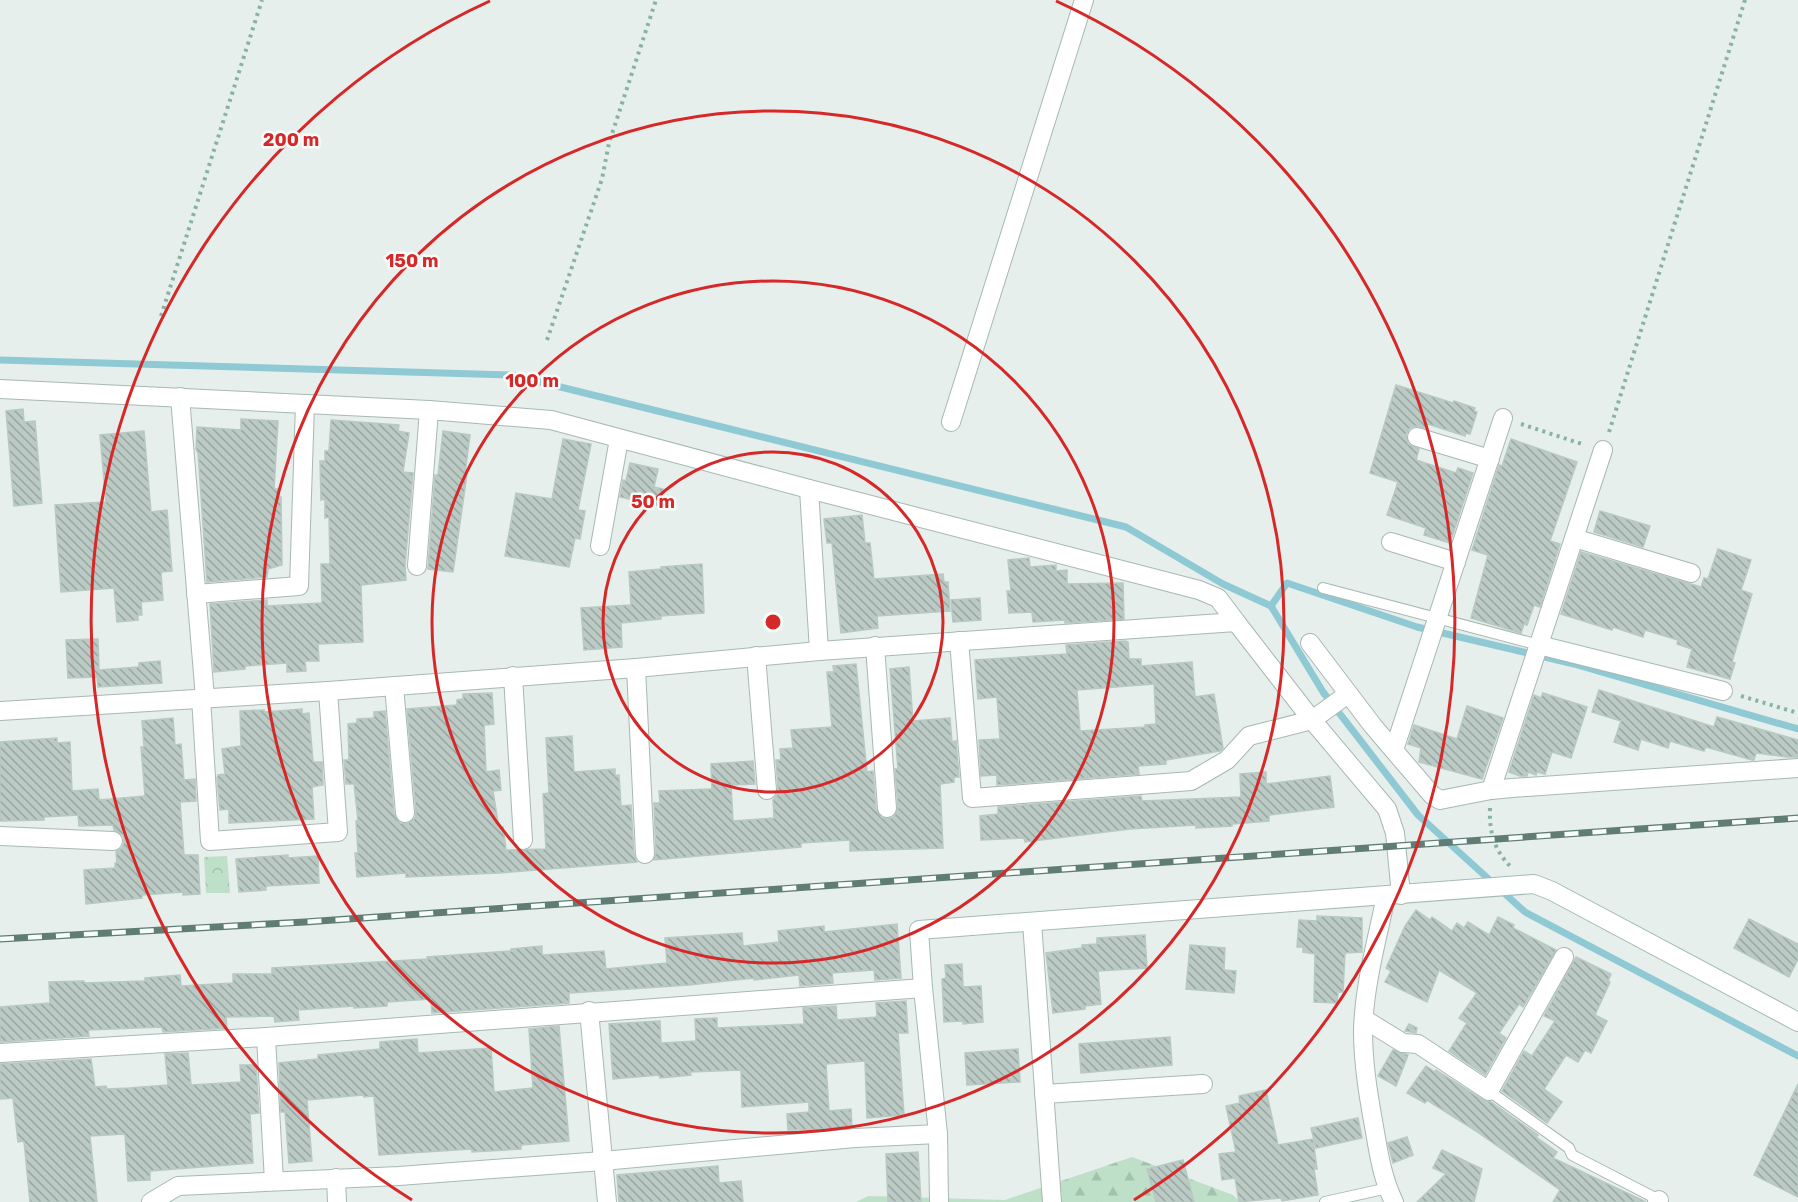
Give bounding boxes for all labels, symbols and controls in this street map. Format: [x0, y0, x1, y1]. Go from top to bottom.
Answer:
text: 200 m [263, 129, 319, 151]
text: 150 m [385, 250, 439, 272]
text: 100 m [505, 370, 559, 392]
text: 50 m [631, 491, 675, 513]
centre of rings [763, 612, 783, 632]

